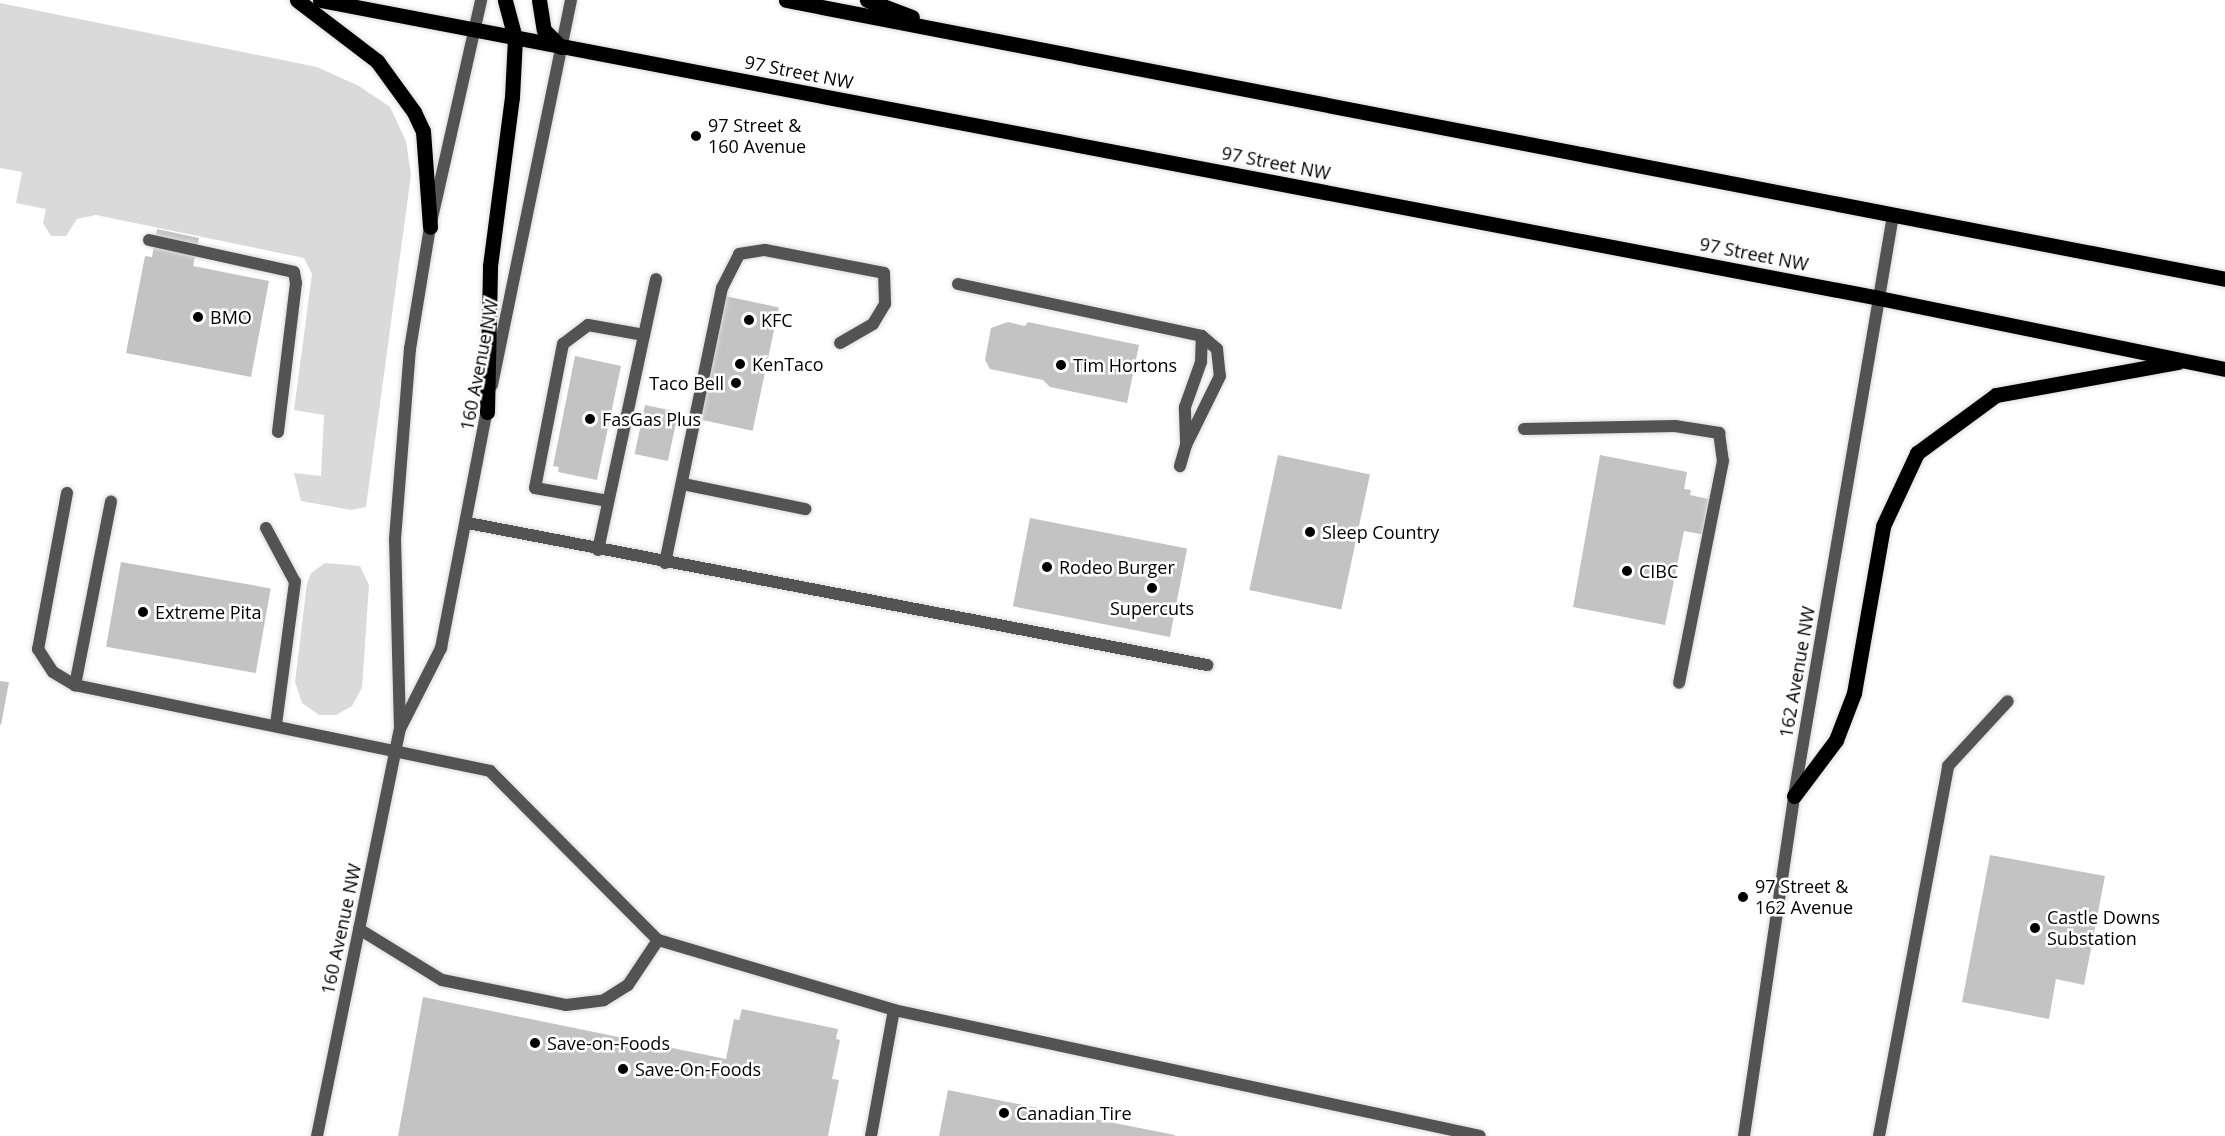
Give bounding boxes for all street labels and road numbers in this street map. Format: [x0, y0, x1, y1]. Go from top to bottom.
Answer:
street label: 97 Street NW [743, 51, 855, 93]
street label: 97 Street NW [1220, 142, 1332, 184]
street label: 97 Street NW [1698, 233, 1810, 275]
street label: 160 Avenue NW [456, 298, 502, 432]
street label: 162 Avenue NW [1775, 605, 1819, 739]
street label: 160 Avenue NW [317, 862, 365, 996]

